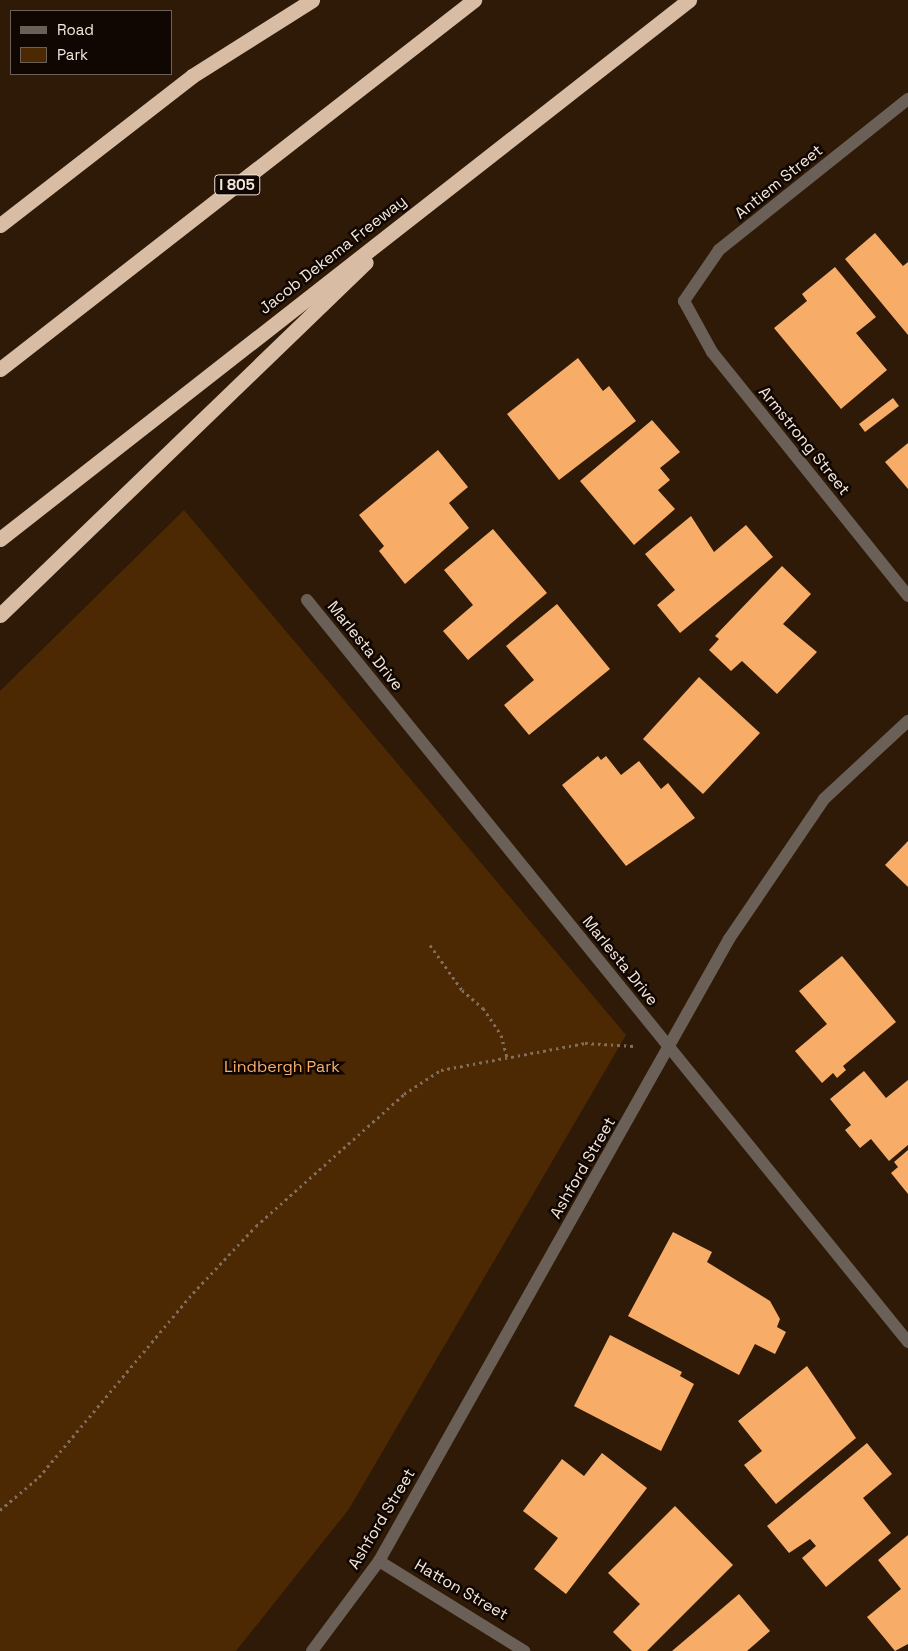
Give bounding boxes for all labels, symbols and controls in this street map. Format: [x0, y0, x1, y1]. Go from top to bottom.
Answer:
legend [10, 10, 172, 75]
text: Road [57, 20, 94, 39]
text: Park [57, 45, 88, 64]
street label: Antiem Street [731, 141, 827, 223]
road number: I 805 [213, 172, 261, 198]
street label: Jacob Dekema Freeway [256, 192, 410, 318]
street label: Armstrong Street [754, 383, 854, 499]
street label: Marlesta Drive [323, 597, 407, 695]
street label: Marlesta Drive [578, 912, 662, 1010]
park label: Lindbergh Park [224, 1057, 340, 1077]
street label: Ashford Street [546, 1114, 620, 1222]
street label: Ashford Street [344, 1465, 420, 1573]
street label: Hatton Street [411, 1555, 511, 1625]

